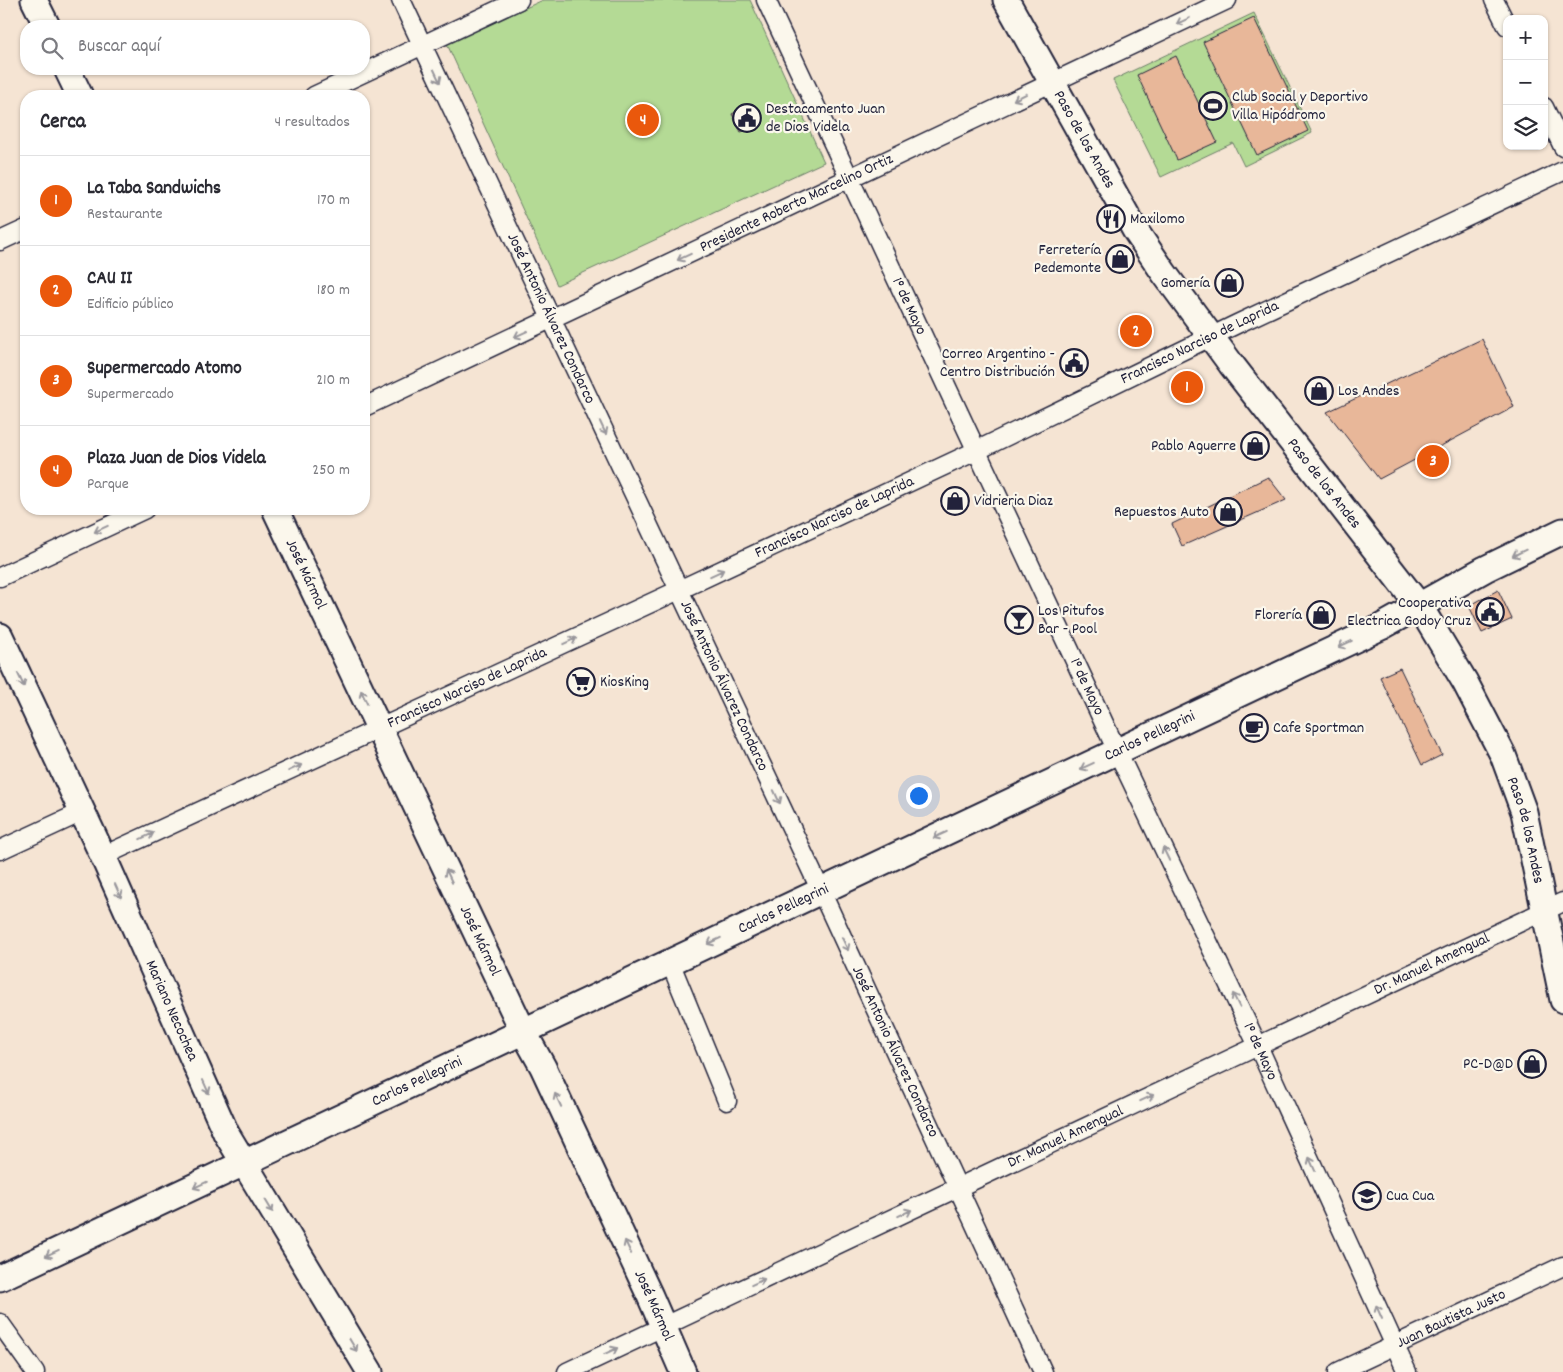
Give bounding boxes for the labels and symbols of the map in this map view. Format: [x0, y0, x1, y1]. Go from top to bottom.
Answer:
one-way arrow [1176, 16, 1191, 26]
one-way arrow [432, 68, 442, 83]
street label: Paso de los Andes [1047, 86, 1121, 193]
place label: Club Social y Deportivo Villa Hipódromo [1232, 86, 1368, 127]
sports icon: Club Social y Deportivo Villa Hipódromo [1198, 91, 1228, 121]
one-way arrow [1013, 93, 1028, 102]
place label: Destacamento Juan de Dios Videla [766, 98, 885, 139]
pin: 4 [627, 101, 659, 139]
public building icon: Destacamento Juan de Dios Videla [732, 103, 762, 133]
street label: Presidente Roberto Marcelino Ortiz [696, 148, 897, 259]
restaurant icon: Maxilomo [1096, 204, 1126, 234]
place label: Maxilomo [1130, 208, 1185, 231]
street label: José Antonio Álvarez Condarco [501, 229, 601, 408]
place label: Ferretería Pedemonte [1034, 239, 1101, 280]
shop icon: Ferretería Pedemonte [1105, 244, 1135, 274]
one-way arrow [677, 253, 692, 262]
shop icon: Gomería [1214, 268, 1244, 298]
place label: Gomería [1160, 272, 1210, 295]
street label: 1° de Mayo [886, 274, 932, 339]
street label: Francisco Narciso de Laprida [1117, 294, 1283, 390]
pin: 2 [1120, 312, 1152, 350]
one-way arrow [514, 329, 529, 339]
place label: Correo Argentino - Centro Distribución [940, 343, 1055, 384]
public building icon: Correo Argentino - Centro Distribución [1059, 348, 1089, 378]
pin: 1 [1171, 368, 1203, 406]
shop icon: Los Andes [1304, 376, 1334, 406]
place label: Los Andes [1338, 380, 1400, 403]
one-way arrow [599, 420, 609, 435]
shop icon: Pablo Aguerre [1240, 431, 1270, 461]
street label: Paso de los Andes [1281, 433, 1367, 534]
place label: Pablo Aguerre [1151, 435, 1236, 458]
pin: 3 [1417, 442, 1449, 480]
street label: Francisco Narciso de Laprida [751, 470, 918, 564]
shop icon: Vidrieria Diaz [940, 486, 970, 516]
place label: Vidrieria Diaz [974, 490, 1053, 513]
shop icon: Repuestos Auto [1213, 497, 1243, 527]
place label: Repuestos Auto [1114, 501, 1209, 524]
one-way arrow [94, 525, 109, 535]
street label: José Mármol [279, 535, 333, 613]
one-way arrow [1512, 548, 1527, 558]
one-way arrow [709, 567, 724, 577]
place label: Cooperativa Electrica Godoy Cruz [1347, 592, 1471, 633]
street label: José Antonio Álvarez Condarco [674, 596, 774, 775]
public building icon: Cooperativa Electrica Godoy Cruz [1475, 597, 1505, 627]
place label: Los Pitufos Bar - Pool [1038, 600, 1105, 641]
shop icon: Florería [1306, 600, 1336, 630]
place label: Florería [1255, 604, 1302, 627]
bar icon: Los Pitufos Bar - Pool [1004, 605, 1034, 635]
one-way arrow [562, 636, 577, 646]
one-way arrow [1338, 640, 1353, 650]
street label: Francisco Narciso de Laprida [384, 641, 551, 735]
street label: 1° de Mayo [1064, 654, 1110, 719]
supermarket icon: KiosKing [566, 667, 596, 697]
place label: KiosKing [600, 671, 649, 694]
one-way arrow [16, 672, 26, 687]
one-way arrow [359, 690, 369, 705]
street label: Carlos Pellegrini [1100, 705, 1199, 767]
cafe icon: Cafe Sportman [1239, 713, 1269, 743]
place label: Cafe Sportman [1273, 717, 1364, 740]
one-way arrow [1080, 761, 1095, 771]
one-way arrow [287, 763, 302, 772]
street label: Paso de los Andes [1501, 774, 1550, 886]
your location [906, 783, 932, 809]
one-way arrow [772, 789, 782, 804]
one-way arrow [933, 830, 948, 840]
one-way arrow [139, 831, 154, 840]
one-way arrow [1161, 847, 1170, 862]
one-way arrow [444, 869, 453, 884]
street label: Carlos Pellegrini [734, 877, 833, 940]
one-way arrow [114, 883, 124, 898]
street label: José Mármol [454, 902, 507, 980]
street label: Dr. Manuel Amengual [1370, 927, 1494, 1001]
one-way arrow [841, 936, 851, 951]
one-way arrow [707, 937, 722, 946]
street label: Mariano Necochea [139, 956, 204, 1065]
street label: José Antonio Álvarez Condarco [846, 962, 945, 1141]
one-way arrow [1231, 993, 1241, 1008]
street label: 1° de Mayo [1237, 1019, 1284, 1084]
shop icon: PC-D@D [1517, 1049, 1547, 1079]
street label: Carlos Pellegrini [368, 1050, 466, 1113]
place label: PC-D@D [1463, 1053, 1513, 1076]
one-way arrow [202, 1079, 211, 1094]
one-way arrow [553, 1093, 563, 1108]
one-way arrow [1139, 1093, 1154, 1103]
street label: Dr. Manuel Amengual [1004, 1100, 1127, 1174]
one-way arrow [1306, 1157, 1316, 1172]
one-way arrow [193, 1180, 208, 1190]
school or university icon: Cua Cua [1352, 1181, 1382, 1211]
place label: Cua Cua [1386, 1185, 1435, 1208]
one-way arrow [265, 1198, 275, 1212]
one-way arrow [897, 1207, 912, 1217]
one-way arrow [622, 1240, 632, 1255]
one-way arrow [45, 1249, 60, 1258]
street label: José Mármol [628, 1266, 680, 1345]
one-way arrow [750, 1277, 765, 1286]
street label: Juan Bautista Justo [1393, 1283, 1510, 1354]
one-way arrow [1373, 1305, 1383, 1320]
one-way arrow [349, 1337, 359, 1351]
one-way arrow [603, 1346, 618, 1355]

